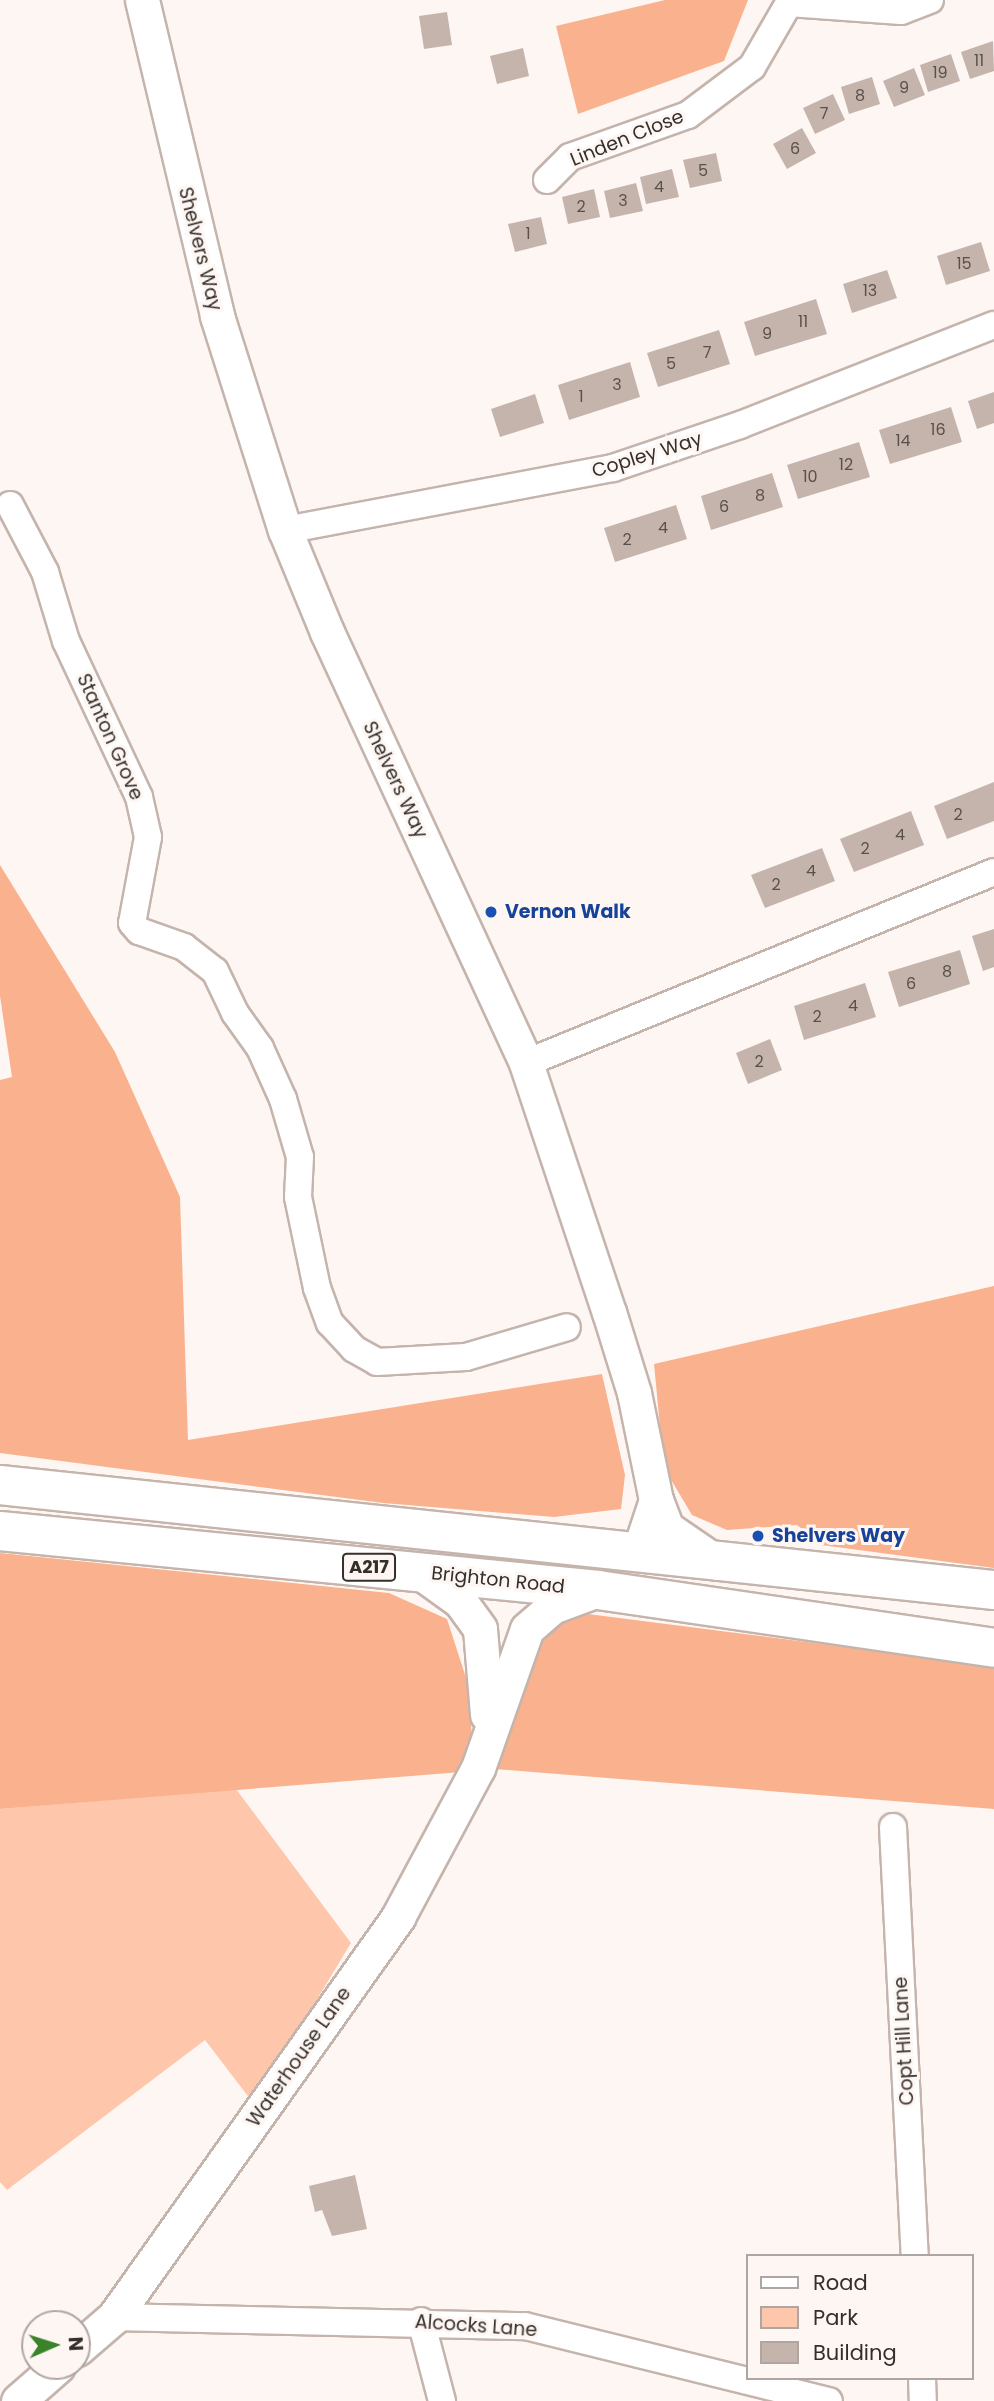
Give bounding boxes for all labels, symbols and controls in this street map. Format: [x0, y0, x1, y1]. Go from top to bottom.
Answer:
house number: 11 [974, 51, 984, 71]
house number: 19 [932, 63, 948, 83]
house number: 9 [899, 78, 909, 98]
house number: 8 [855, 86, 865, 106]
house number: 7 [820, 104, 828, 124]
street label: Linden Close [567, 105, 687, 171]
house number: 6 [790, 139, 800, 159]
house number: 5 [698, 161, 708, 181]
house number: 4 [654, 177, 664, 197]
street label: Shelvers Way [174, 185, 226, 313]
house number: 3 [618, 191, 628, 211]
house number: 2 [576, 197, 586, 217]
house number: 1 [525, 224, 531, 244]
house number: 15 [956, 254, 972, 274]
house number: 13 [863, 281, 877, 301]
house number: 11 [798, 312, 808, 332]
house number: 9 [762, 324, 772, 344]
house number: 7 [703, 343, 711, 363]
house number: 5 [666, 354, 676, 374]
house number: 3 [612, 375, 622, 395]
house number: 1 [578, 387, 584, 407]
house number: 16 [930, 420, 946, 440]
street label: Copley Way [589, 427, 705, 483]
house number: 14 [895, 431, 911, 451]
house number: 12 [839, 455, 853, 475]
house number: 10 [802, 467, 818, 487]
house number: 8 [755, 486, 765, 506]
house number: 6 [719, 497, 729, 517]
house number: 4 [658, 518, 668, 538]
house number: 2 [622, 530, 632, 550]
street label: Stanton Grove [72, 670, 148, 804]
street label: Shelvers Way [358, 718, 432, 842]
house number: 2 [953, 805, 963, 825]
house number: 4 [895, 825, 905, 845]
house number: 2 [860, 839, 870, 859]
house number: 4 [806, 861, 816, 881]
house number: 2 [771, 875, 781, 895]
place label: Vernon Walk [505, 901, 631, 923]
marker: Vernon Walk [483, 904, 499, 920]
house number: 8 [942, 962, 952, 982]
house number: 6 [906, 974, 916, 994]
house number: 4 [848, 996, 858, 1016]
house number: 2 [812, 1007, 822, 1027]
house number: 2 [754, 1052, 764, 1072]
place label: Shelvers Way [772, 1525, 905, 1547]
marker: Shelvers Way [750, 1528, 766, 1544]
road number: A217 [341, 1552, 397, 1582]
street label: Brighton Road [430, 1562, 566, 1598]
street label: Copt Hill Lane [889, 1976, 919, 2106]
street label: Waterhouse Lane [242, 1983, 356, 2131]
legend [746, 2254, 973, 2380]
text: Road [813, 2268, 868, 2297]
text: Park [813, 2303, 858, 2332]
north arrow [21, 2310, 91, 2380]
street label: Alcocks Lane [414, 2310, 538, 2342]
text: N [62, 2336, 89, 2352]
text: Building [813, 2338, 897, 2367]

